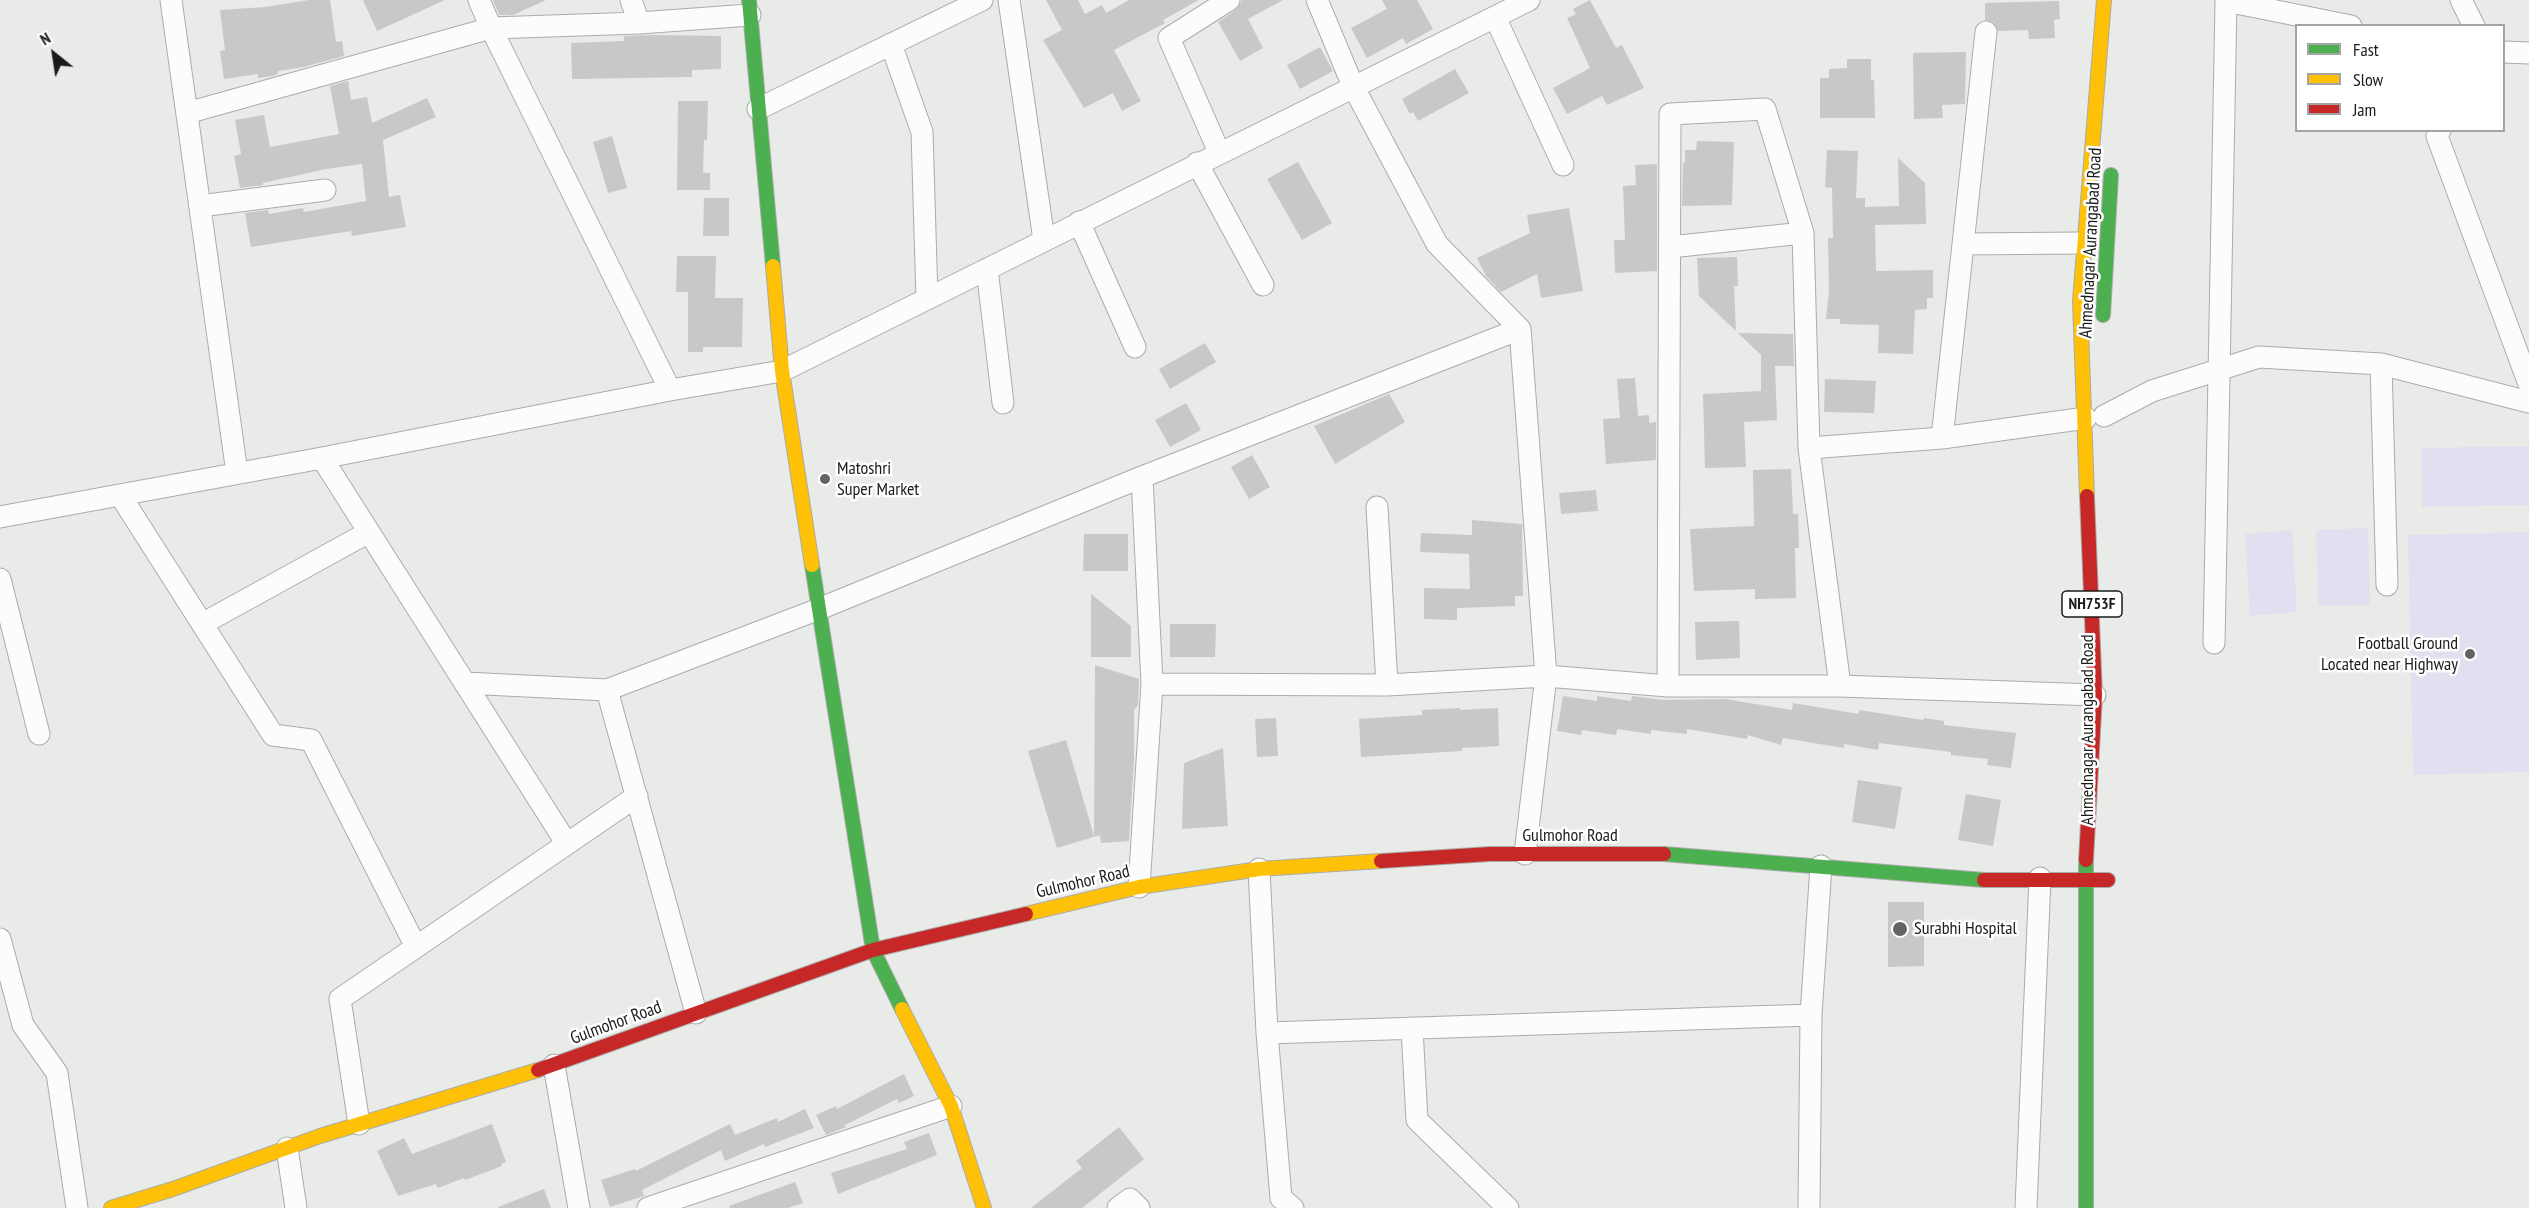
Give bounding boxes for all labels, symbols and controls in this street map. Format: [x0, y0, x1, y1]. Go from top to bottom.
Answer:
north arrow [24, 24, 84, 84]
legend [2295, 24, 2505, 132]
text: N [36, 28, 54, 49]
text: Fast [2353, 38, 2379, 61]
text: Slow [2353, 68, 2383, 91]
text: Jam [2353, 98, 2376, 121]
street label: Ahmednagar Aurangabad Road [2075, 147, 2107, 339]
place label: Matoshri Super Market [837, 458, 919, 500]
marker: Matoshri Super Market [818, 472, 832, 486]
road number: NH753F [2062, 591, 2122, 617]
place label: Football Ground Located near Highway [2321, 633, 2458, 676]
street label: Ahmednagar Aurangabad Road [2077, 635, 2099, 825]
marker: Football Ground Located near Highway [2463, 647, 2477, 661]
street label: Gulmohor Road [1522, 825, 1618, 847]
street label: Gulmohor Road [1034, 861, 1132, 903]
place label: Surabhi Hospital [1914, 918, 2017, 940]
marker: Surabhi Hospital [1891, 920, 1909, 938]
street label: Gulmohor Road [567, 997, 665, 1049]

